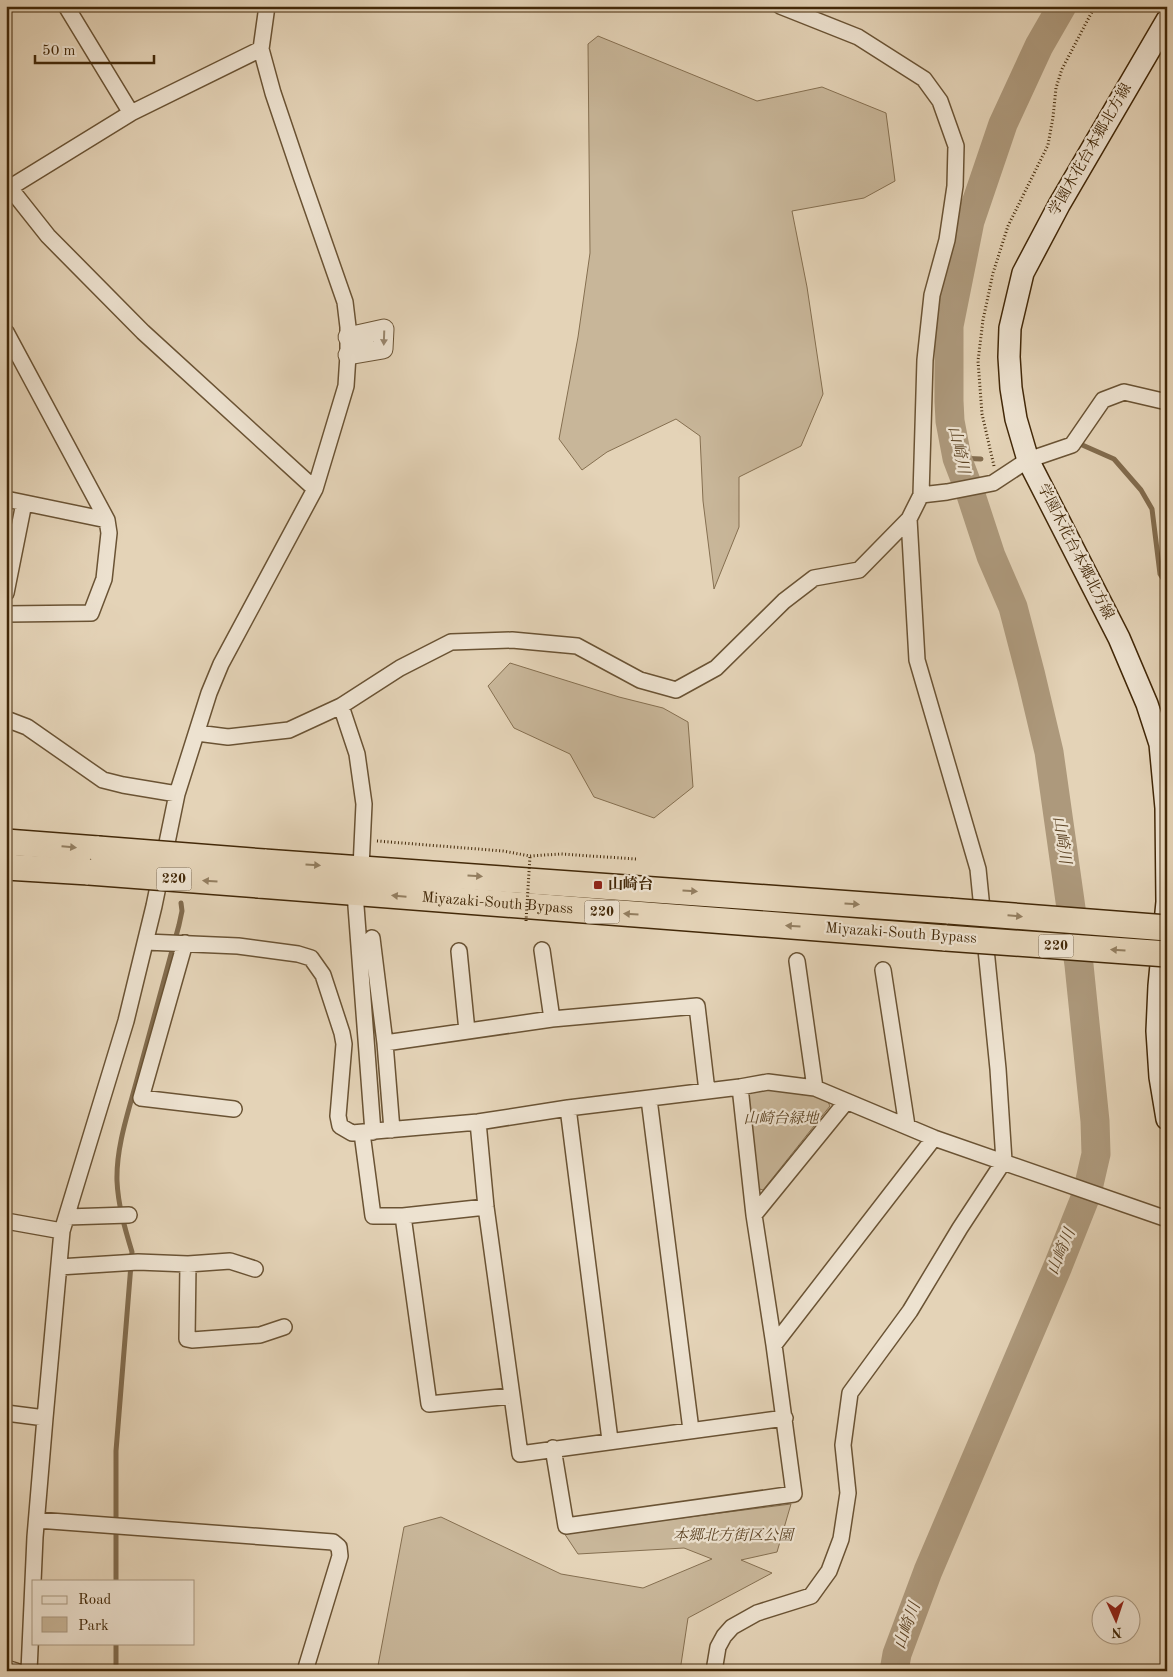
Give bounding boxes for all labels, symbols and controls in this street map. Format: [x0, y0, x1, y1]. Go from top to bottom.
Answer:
scale bar [35, 32, 154, 64]
text: 50 m [42, 44, 76, 59]
street label: 学園木花台本郷北方線 [1045, 80, 1135, 219]
one-way arrow [379, 331, 387, 347]
water label: 山崎川 [945, 424, 973, 477]
street label: 学園木花台本郷北方線 [1034, 481, 1118, 622]
water label: 山崎川 [1050, 815, 1075, 867]
one-way arrow [62, 843, 78, 851]
one-way arrow [305, 861, 321, 869]
road number: 220 [156, 868, 192, 891]
one-way arrow [468, 872, 484, 880]
place label: 山崎台 [608, 875, 653, 893]
one-way arrow [202, 877, 218, 885]
marker: 山崎台 [592, 879, 604, 891]
one-way arrow [682, 888, 698, 896]
street label: Miyazaki-South Bypass [421, 890, 574, 917]
one-way arrow [391, 892, 407, 900]
road number: 220 [584, 900, 620, 924]
one-way arrow [844, 900, 860, 908]
one-way arrow [622, 910, 638, 918]
one-way arrow [1007, 912, 1023, 920]
street label: Miyazaki-South Bypass [825, 921, 977, 947]
one-way arrow [784, 922, 800, 930]
road number: 220 [1038, 934, 1074, 958]
one-way arrow [1110, 946, 1126, 954]
park label: 山崎台緑地 [743, 1110, 820, 1127]
water label: 山崎川 [1043, 1224, 1080, 1277]
park label: 本郷北方街区公園 [673, 1527, 796, 1544]
legend [32, 1580, 195, 1644]
text: Road [78, 1593, 112, 1608]
north arrow [1090, 1594, 1140, 1644]
water label: 山崎川 [890, 1598, 924, 1651]
text: Park [78, 1619, 109, 1634]
text: N [1111, 1625, 1122, 1639]

